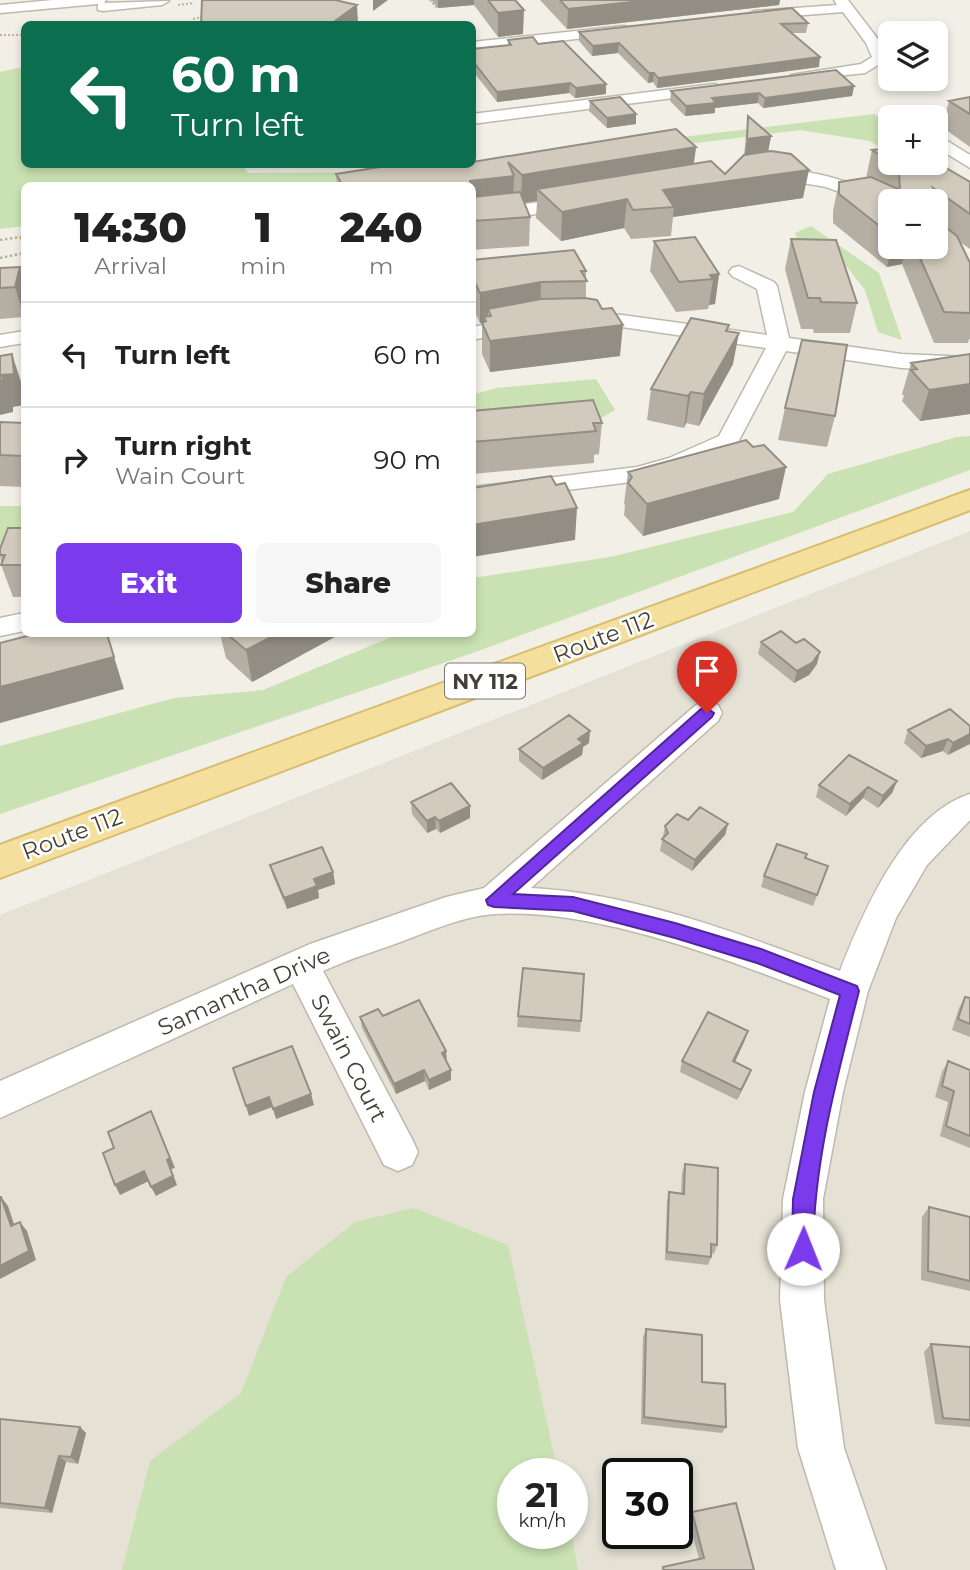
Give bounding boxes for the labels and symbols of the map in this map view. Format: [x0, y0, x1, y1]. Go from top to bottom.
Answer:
street label: Route 112 [549, 605, 657, 669]
pin [677, 641, 737, 713]
road number: NY 112 [445, 664, 525, 698]
street label: Route 112 [18, 802, 126, 866]
street label: Samantha Drive [153, 940, 335, 1042]
street label: Swain Court [305, 989, 393, 1127]
position arrow [766, 1212, 840, 1286]
speed limit sign: 30 [602, 1458, 693, 1549]

